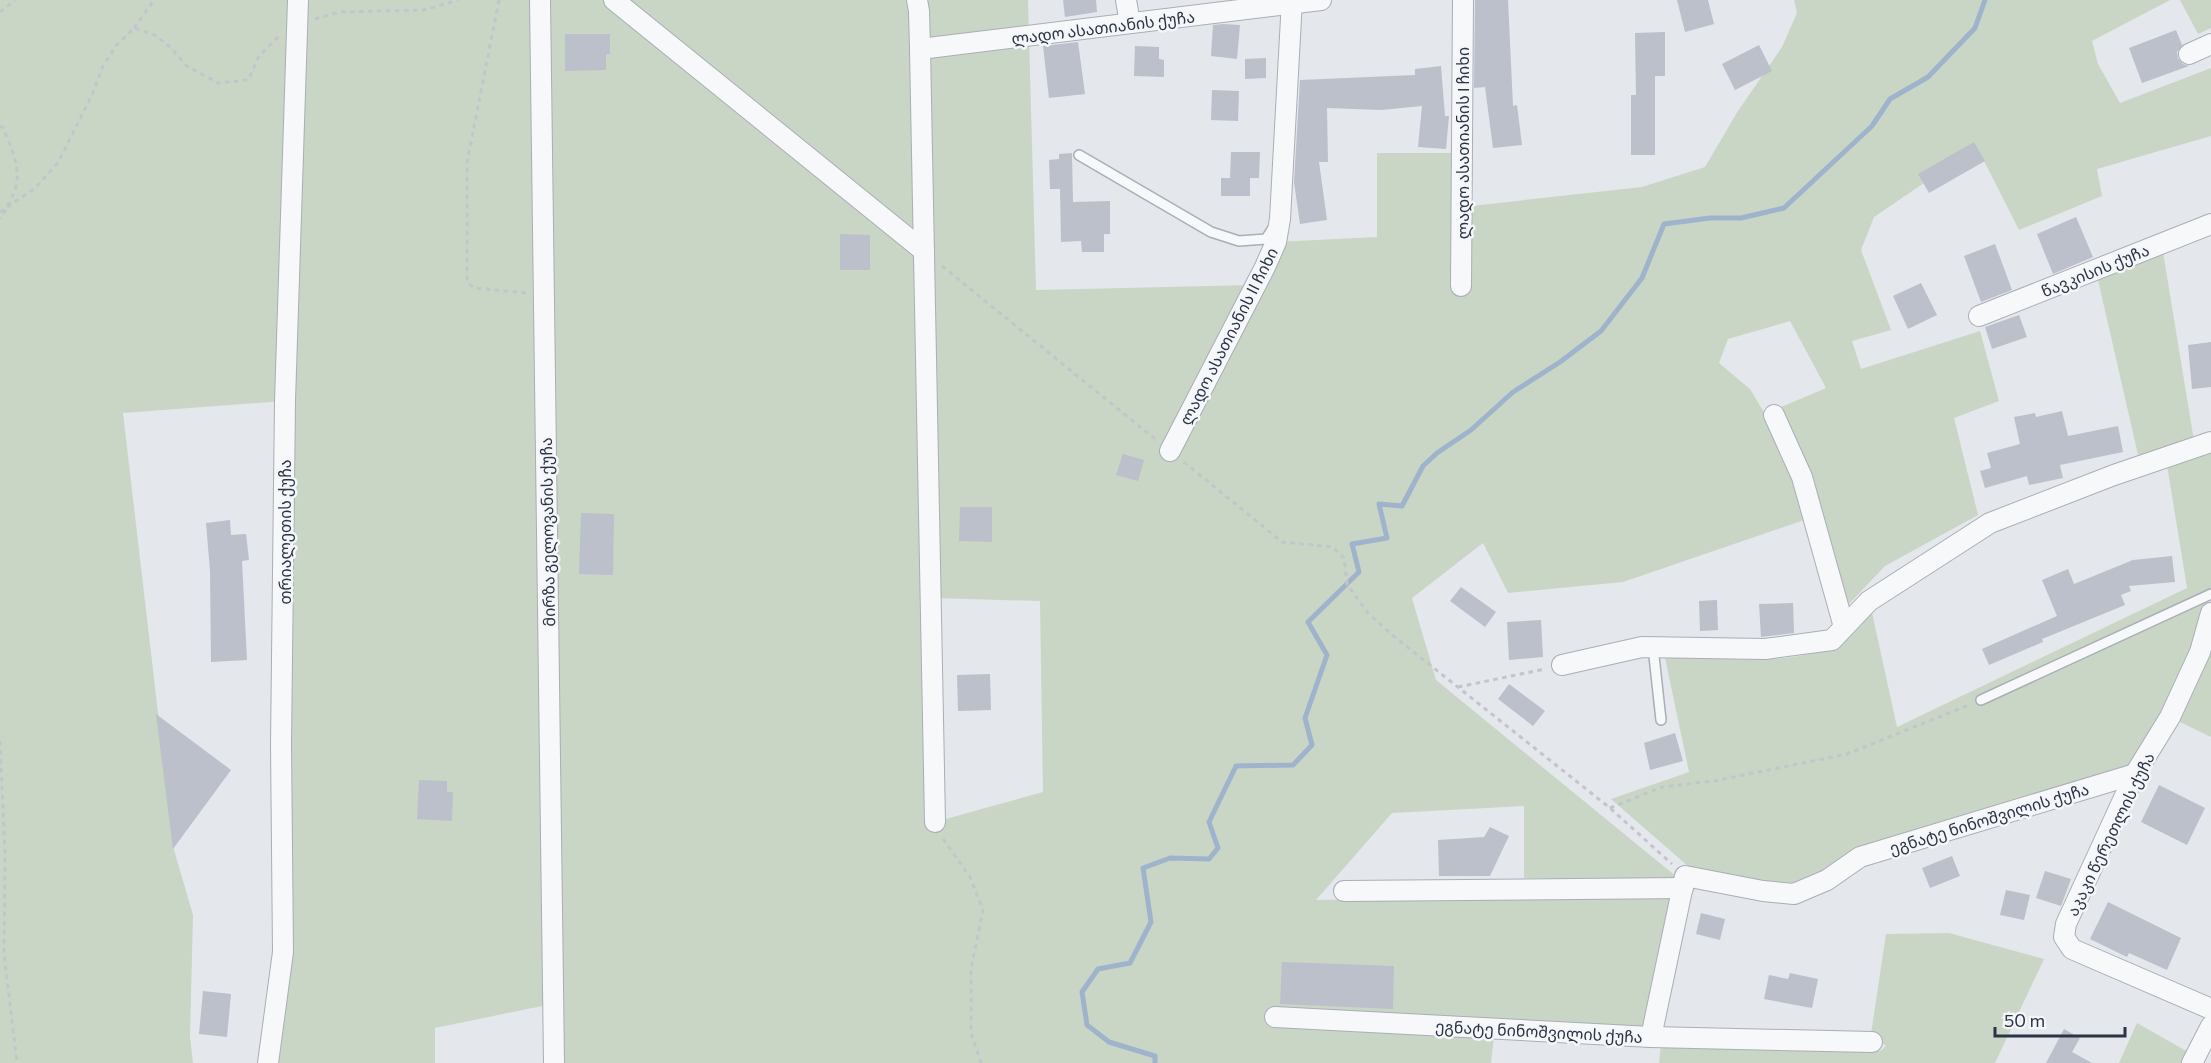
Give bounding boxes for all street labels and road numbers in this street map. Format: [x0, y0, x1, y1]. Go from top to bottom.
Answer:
street label: ლადო ასათიანის ქუჩა [1010, 6, 1196, 50]
street label: ლადო ასათიანის I ჩიხი [1453, 47, 1474, 239]
street label: წავკისის ქუჩა [2038, 240, 2152, 301]
street label: ლადო ასათიანის II ჩიხი [1175, 244, 1283, 429]
street label: მირზა გელოვანის ქუჩა [536, 437, 560, 627]
street label: თრიალეთის ქუჩა [275, 460, 296, 604]
street label: აკაკი წერეთლის ქუჩა [2062, 749, 2160, 920]
street label: ეგნატე ნინოშვილის ქუჩა [1887, 779, 2092, 859]
street label: ეგნატე ნინოშვილის ქუჩა [1435, 1016, 1643, 1048]

